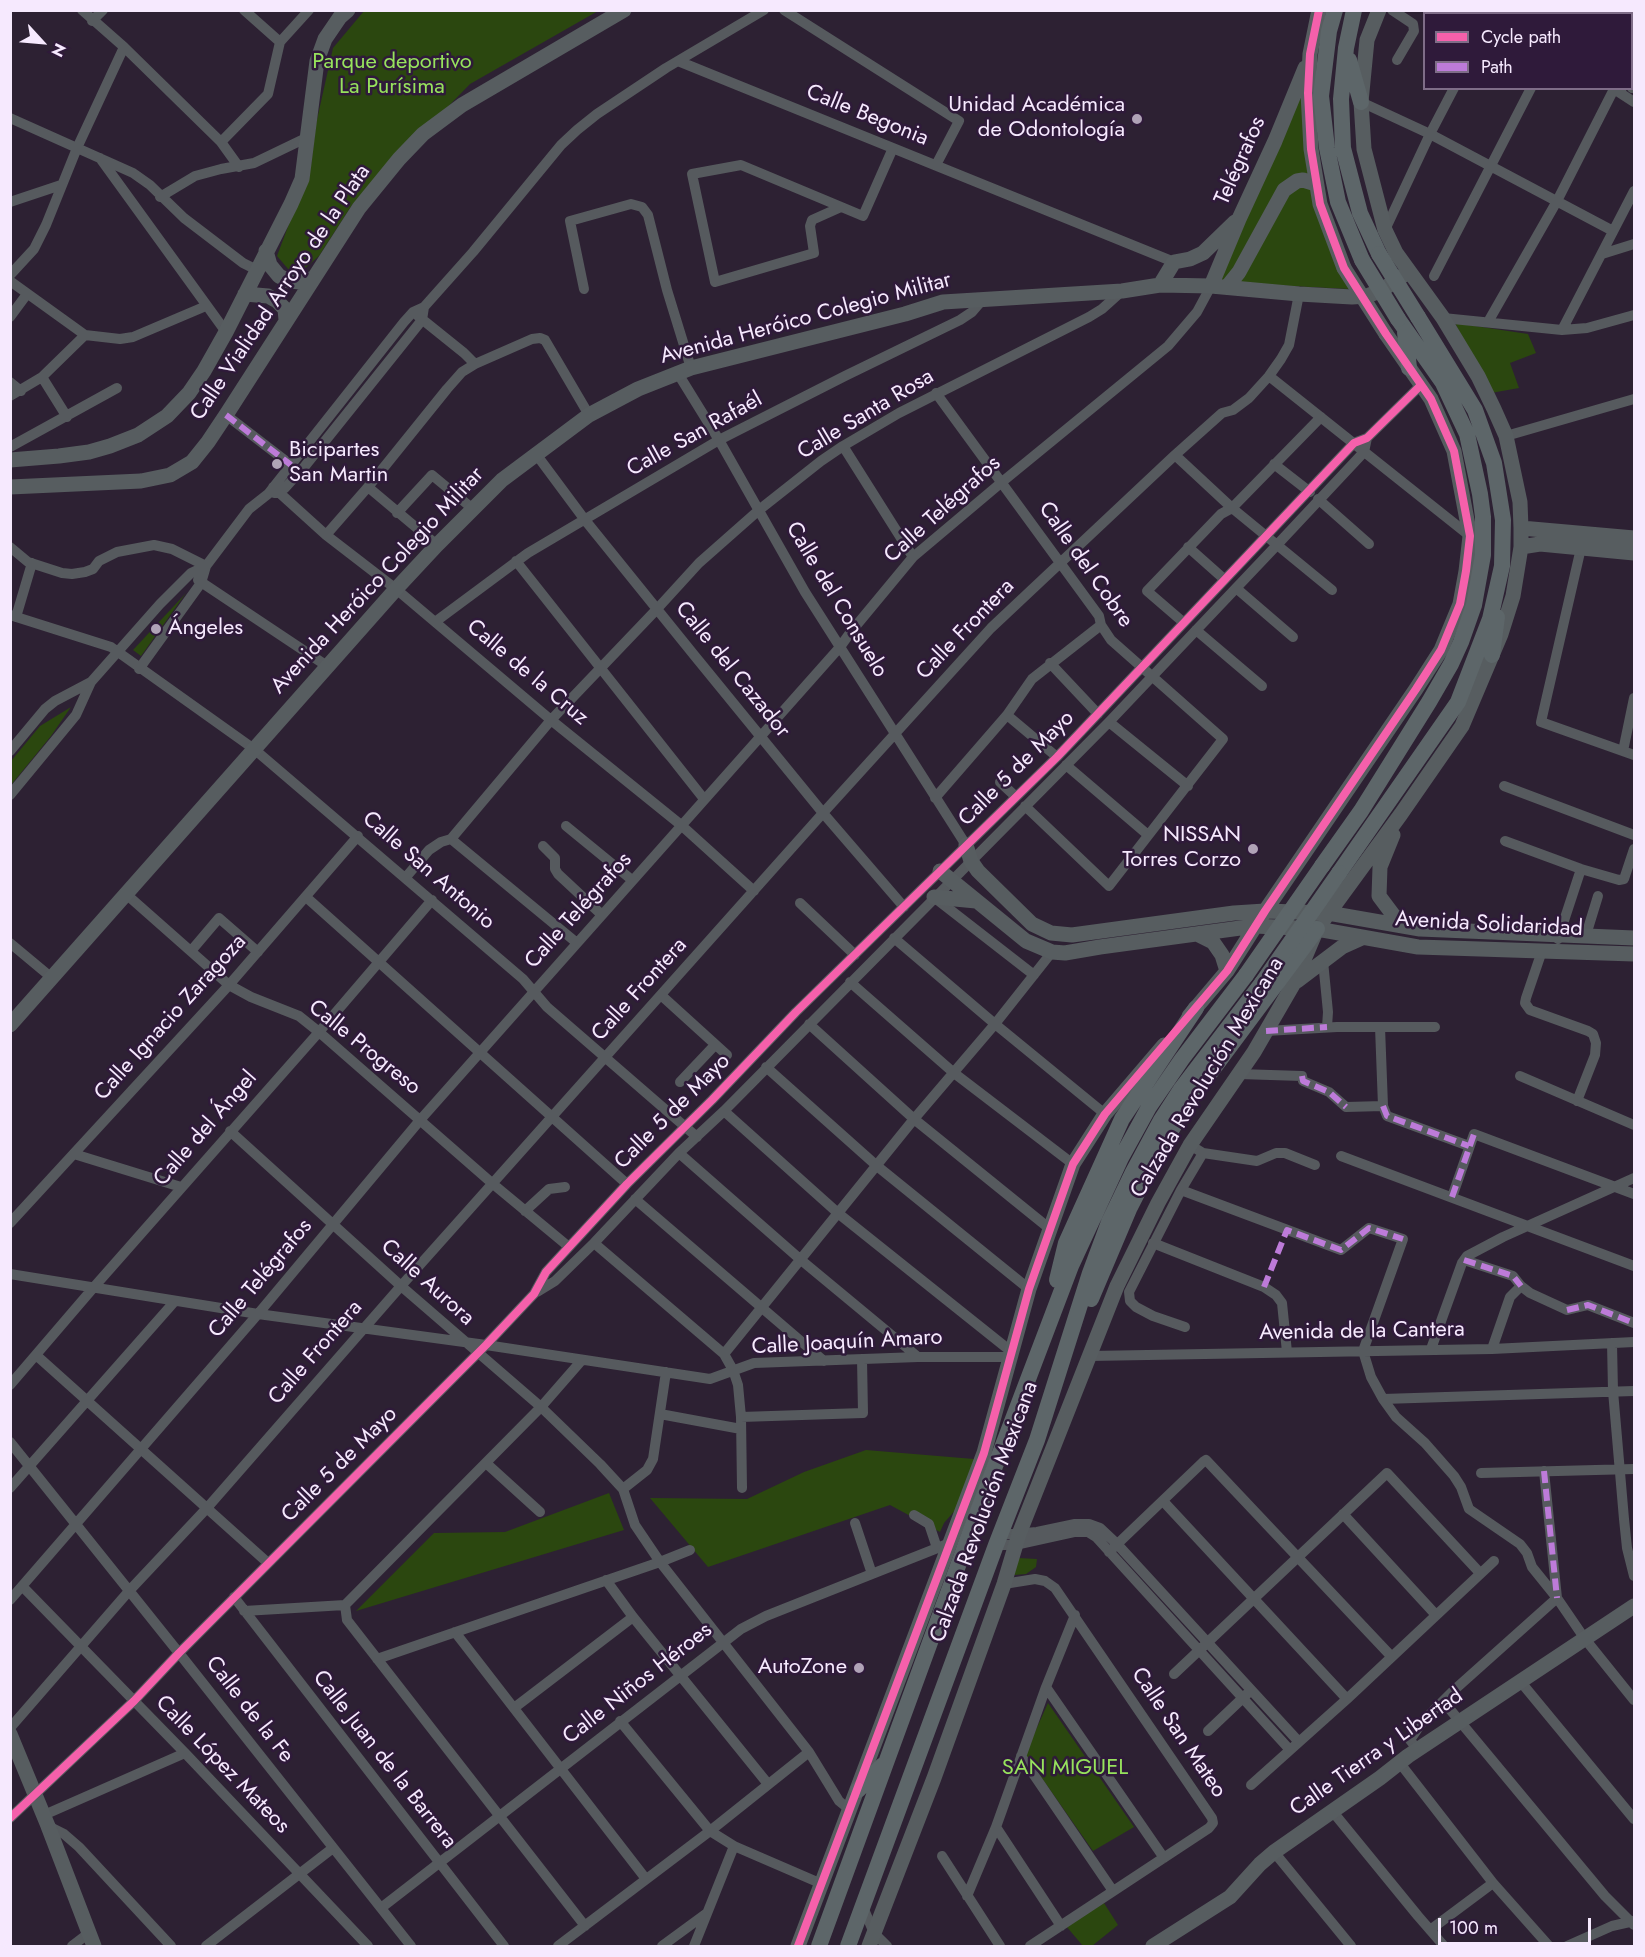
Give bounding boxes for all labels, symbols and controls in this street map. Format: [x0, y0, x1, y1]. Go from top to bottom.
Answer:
north arrow [12, 12, 72, 72]
legend [1423, 12, 1633, 90]
text: Cycle path [1481, 24, 1561, 50]
text: N [46, 39, 72, 61]
park label: Parque deportivo La Purísima [312, 50, 472, 101]
text: Path [1481, 54, 1513, 80]
street label: Calle Begonia [802, 79, 932, 153]
place label: Unidad Académica de Odontología [948, 93, 1125, 144]
marker: Unidad Académica de Odontología [1130, 112, 1144, 126]
street label: Telégrafos [1210, 113, 1272, 209]
street label: Calle Vialidad Arroyo de la Plata [185, 160, 377, 426]
street label: Avenida Heróico Colegio Militar [658, 267, 954, 371]
street label: Calle Santa Rosa [793, 364, 939, 466]
street label: Calle San Rafaél [623, 387, 767, 483]
place label: Bicipartes San Martin [289, 438, 388, 490]
street label: Calle Telégrafos [879, 451, 1007, 569]
marker: Bicipartes San Martin [270, 457, 284, 471]
street label: Avenida Heróico Colegio Militar [266, 462, 490, 700]
street label: Calle del Cobre [1032, 497, 1138, 633]
street label: Calle del Consuelo [779, 517, 893, 683]
street label: Calle Frontera [911, 574, 1021, 686]
street label: Calle del Cazador [669, 597, 795, 743]
street label: Calle de la Cruz [461, 614, 593, 732]
place label: Ángeles [168, 616, 243, 642]
marker: Ángeles [149, 622, 163, 636]
street label: Calle 5 de Mayo [954, 706, 1080, 832]
street label: Calle San Antonio [356, 806, 500, 936]
place label: NISSAN Torres Corzo [1122, 823, 1241, 874]
marker: NISSAN Torres Corzo [1246, 842, 1260, 856]
street label: Calle Telégrafos [520, 847, 638, 975]
street label: Avenida Solidaridad [1394, 907, 1584, 943]
street label: Calle Ignacio Zaragoza [90, 930, 252, 1106]
street label: Calle Frontera [587, 933, 693, 1047]
street label: Calzada Revolución Mexicana [1126, 953, 1290, 1203]
street label: Calle Progreso [303, 995, 425, 1101]
street label: Calle 5 de Mayo [610, 1049, 736, 1175]
street label: Calle del Ángel [149, 1066, 263, 1192]
street label: Calle Telégrafos [204, 1214, 318, 1344]
street label: Calle Aurora [375, 1234, 479, 1332]
street label: Calle Frontera [263, 1295, 369, 1411]
street label: Avenida de la Cantera [1259, 1317, 1465, 1347]
street label: Calle Joaquín Amaro [751, 1325, 943, 1361]
street label: Calzada Revolución Mexicana [925, 1378, 1045, 1646]
street label: Calle 5 de Mayo [277, 1402, 403, 1528]
street label: Calle Niños Héroes [558, 1618, 718, 1750]
street label: Calle de la Fe [199, 1651, 299, 1769]
place label: AutoZone [758, 1655, 847, 1681]
marker: AutoZone [852, 1661, 866, 1675]
street label: Calle San Mateo [1125, 1663, 1231, 1803]
street label: Calle Juan de la Barrera [306, 1666, 462, 1854]
street label: Calle Tierra y Libertad [1285, 1683, 1469, 1823]
street label: Calle López Mateos [149, 1690, 295, 1840]
park label: SAN MIGUEL [1002, 1756, 1128, 1782]
scale bar [1441, 1906, 1594, 1944]
text: 100 m [1449, 1915, 1498, 1941]

